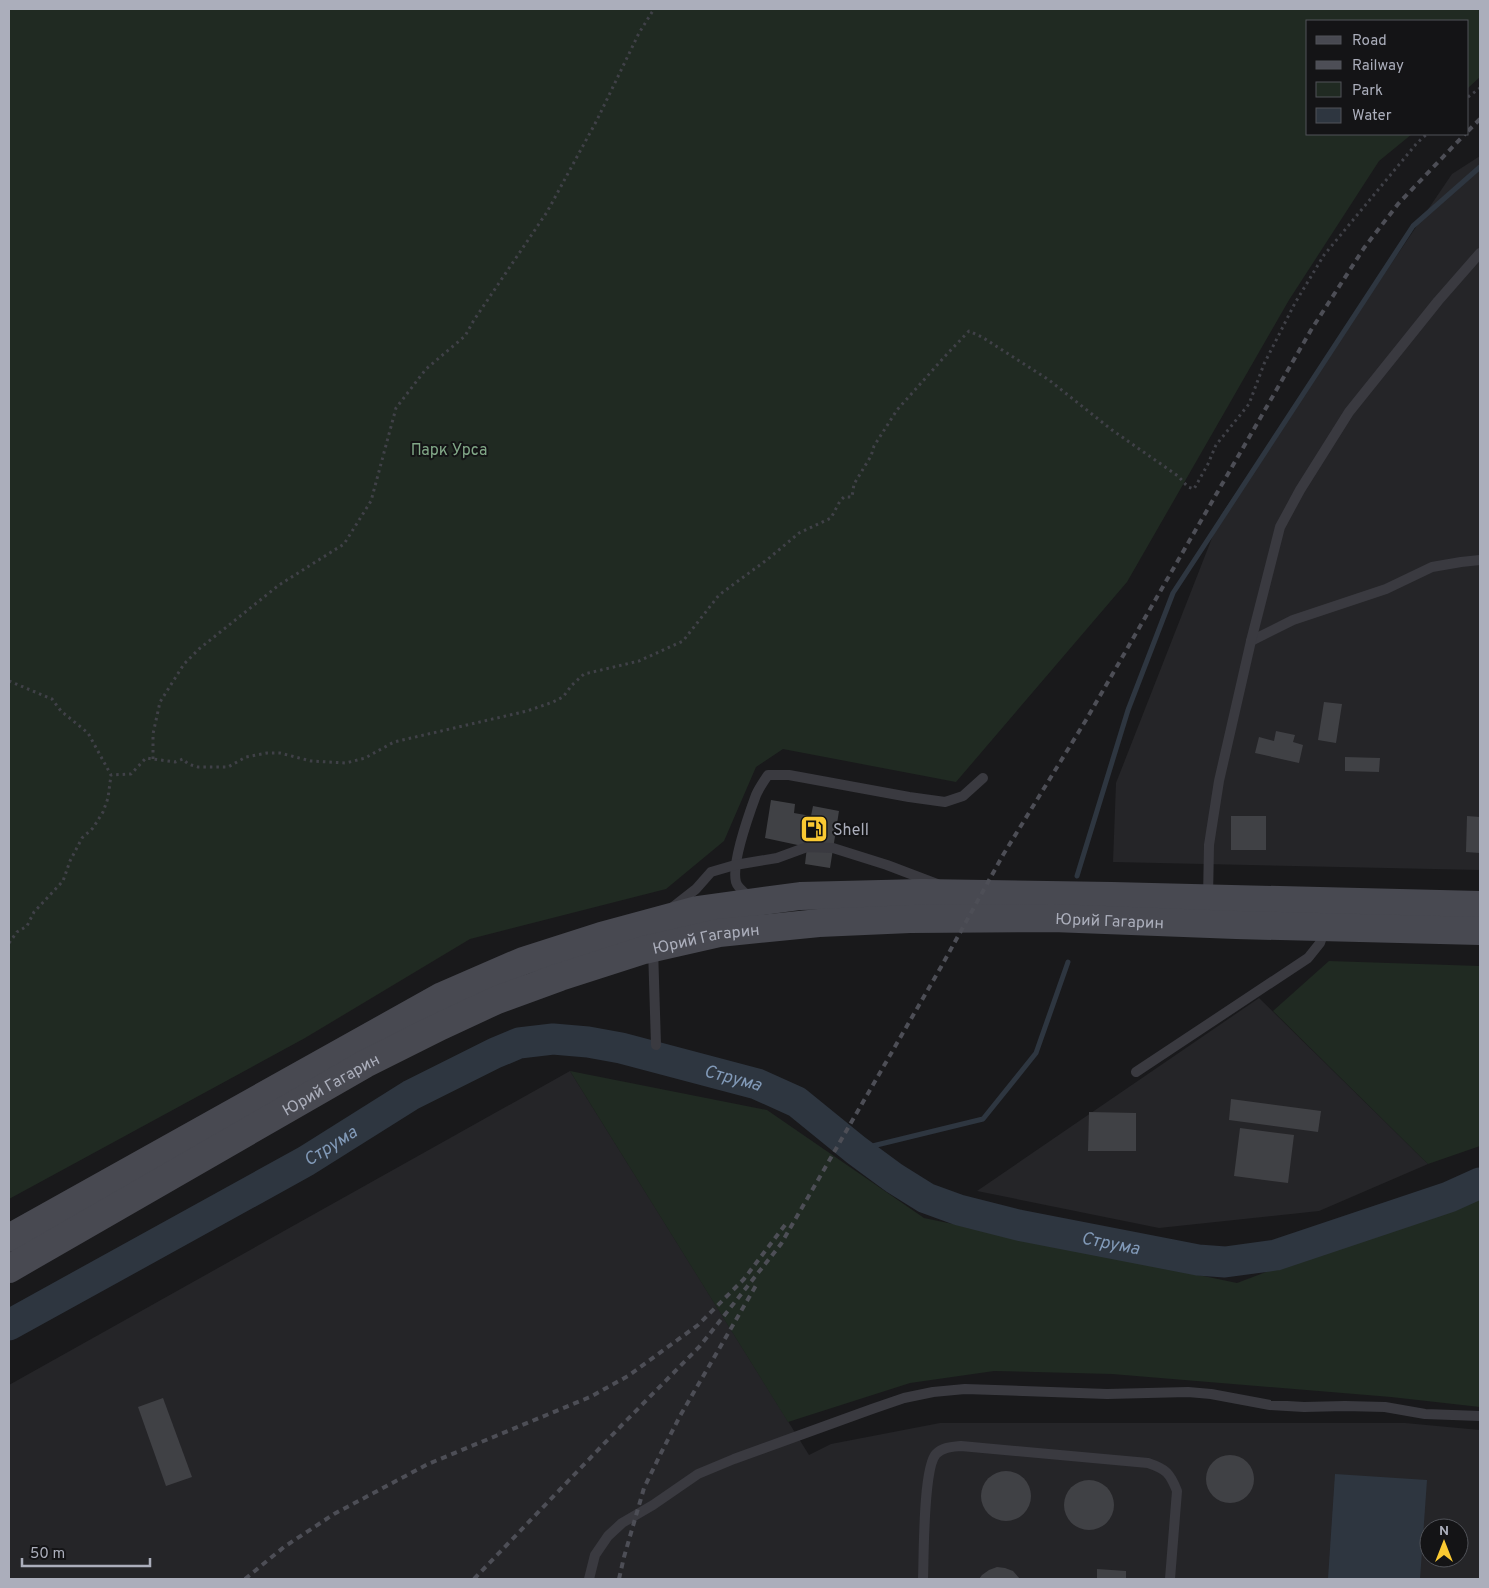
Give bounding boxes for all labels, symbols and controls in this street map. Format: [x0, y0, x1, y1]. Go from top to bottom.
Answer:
legend [1306, 20, 1469, 135]
text: Road [1352, 32, 1387, 51]
text: Railway [1352, 57, 1404, 76]
text: Park [1352, 82, 1383, 101]
text: Water [1352, 107, 1392, 126]
park label: Парк Урса [411, 441, 487, 461]
fuel station icon: Shell [799, 814, 829, 844]
place label: Shell [833, 821, 869, 841]
street label: Юрий Гагарин [1055, 910, 1164, 934]
street label: Юрий Гагарин [651, 921, 761, 960]
street label: Юрий Гагарин [279, 1050, 383, 1121]
water label: Струма [701, 1060, 766, 1098]
water label: Струма [300, 1121, 363, 1172]
water label: Струма [1079, 1228, 1142, 1262]
north arrow [1419, 1518, 1469, 1568]
text: N [1439, 1523, 1449, 1540]
scale bar [22, 1536, 150, 1568]
text: 50 m [30, 1545, 65, 1564]

